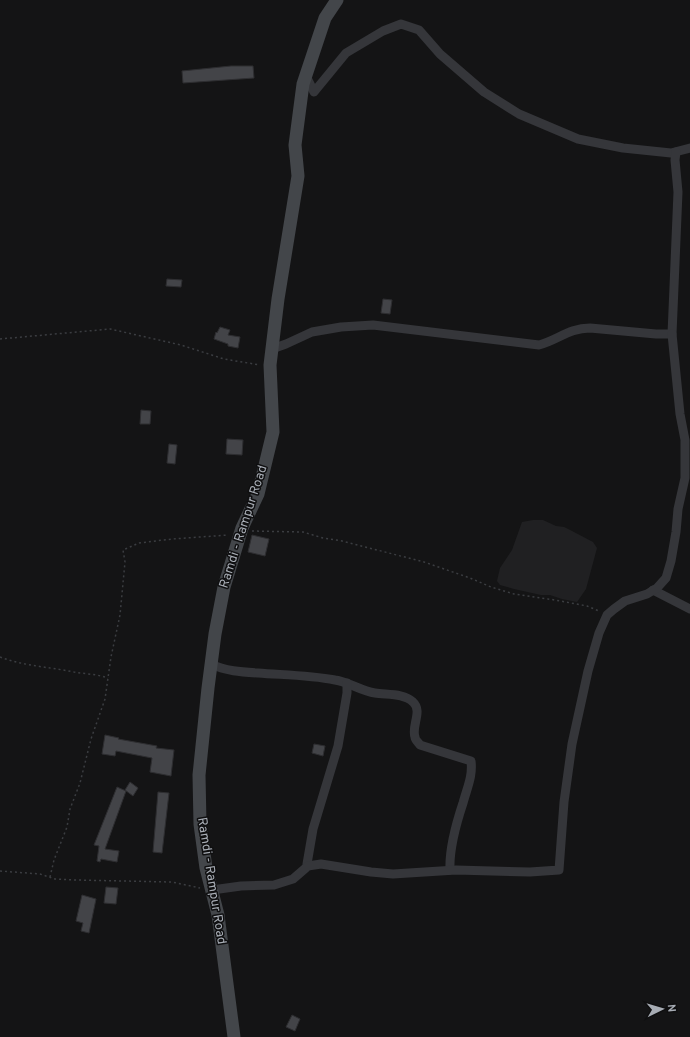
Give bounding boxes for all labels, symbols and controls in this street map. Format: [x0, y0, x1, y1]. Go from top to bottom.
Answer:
street label: Ramdi - Rampur Road [217, 464, 271, 590]
street label: Ramdi - Rampur Road [193, 816, 229, 946]
north arrow [642, 989, 682, 1029]
text: N [664, 1004, 678, 1013]

